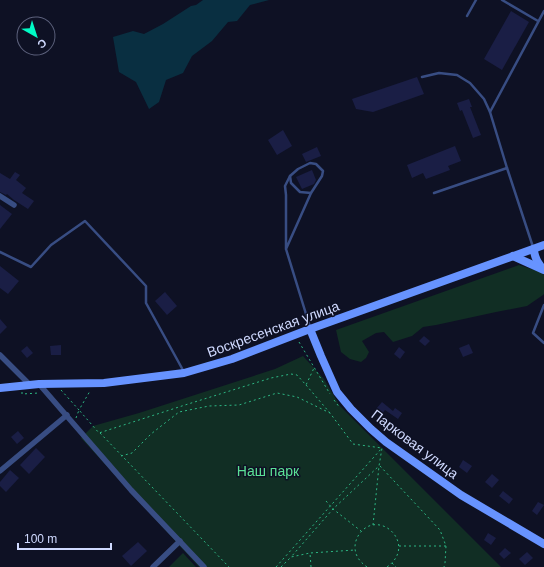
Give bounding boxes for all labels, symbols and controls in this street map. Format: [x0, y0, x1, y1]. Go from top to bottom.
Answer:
north arrow [16, 16, 56, 56]
text: С [35, 37, 49, 51]
street label: Воскресенская улица [205, 298, 341, 360]
street label: Парковая улица [368, 406, 462, 482]
park label: Наш парк [237, 463, 300, 479]
scale bar [18, 525, 111, 551]
text: 100 m [24, 532, 57, 546]

